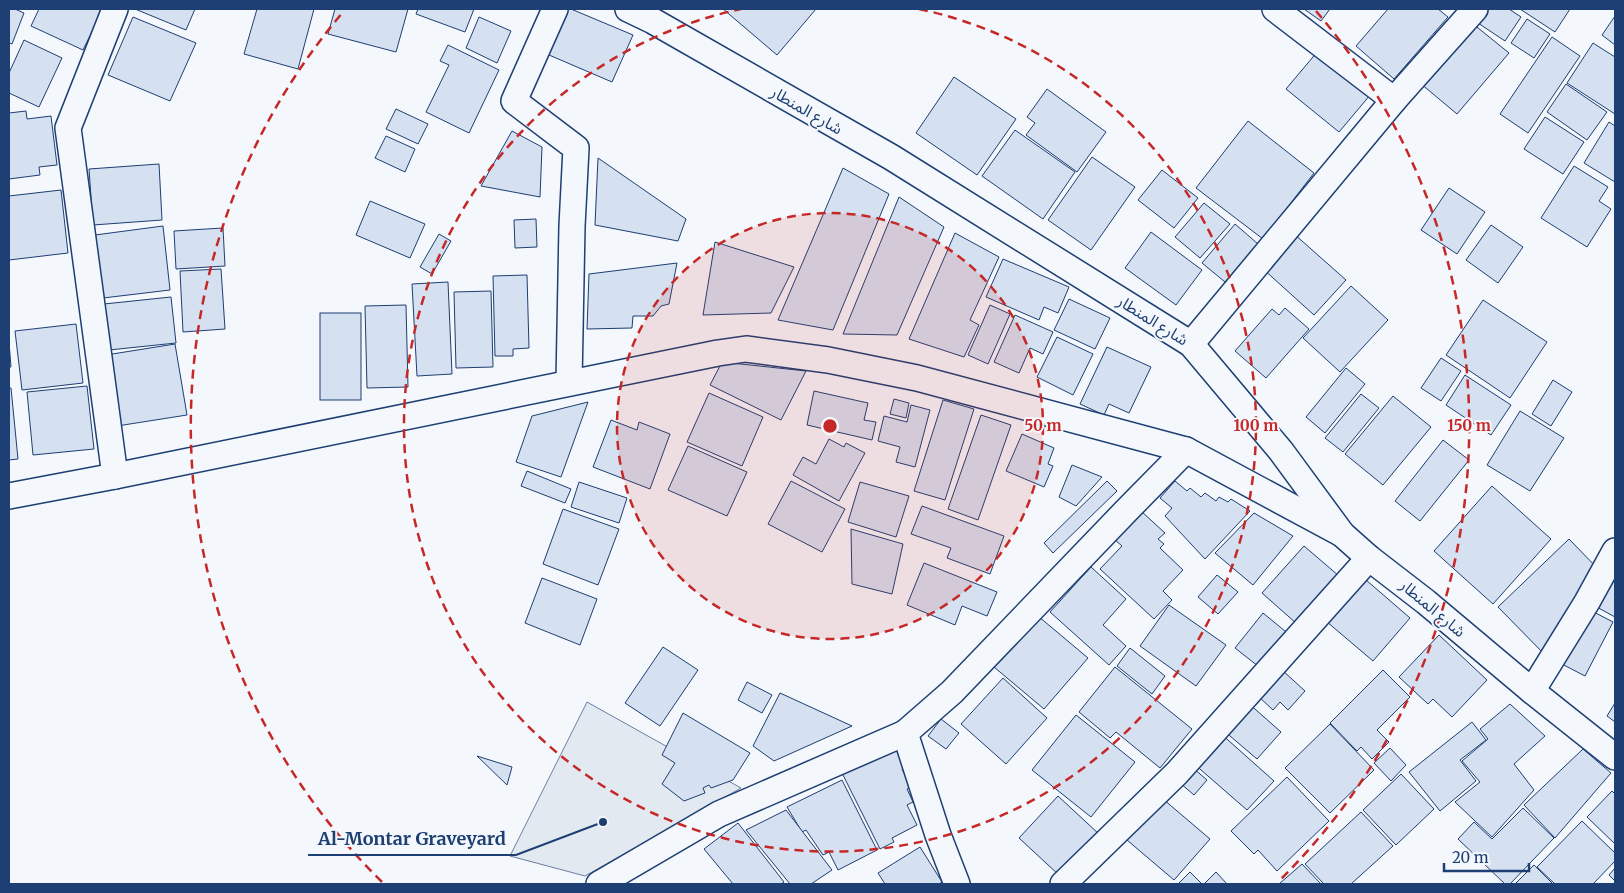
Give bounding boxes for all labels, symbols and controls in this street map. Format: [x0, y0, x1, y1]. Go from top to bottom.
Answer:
street label: شارع المنطار [765, 81, 846, 141]
street label: شارع المنطار [1112, 290, 1192, 352]
text: 50 m [1024, 416, 1062, 435]
text: 100 m [1234, 416, 1278, 435]
text: 150 m [1447, 416, 1491, 435]
centre of rings [821, 417, 839, 435]
street label: شارع المنطار [1393, 574, 1470, 644]
callout: Al-Montar Graveyard [308, 822, 516, 855]
text: Al-Montar Graveyard [317, 827, 506, 850]
scale bar [1444, 840, 1529, 872]
text: 20 m [1452, 848, 1489, 867]

